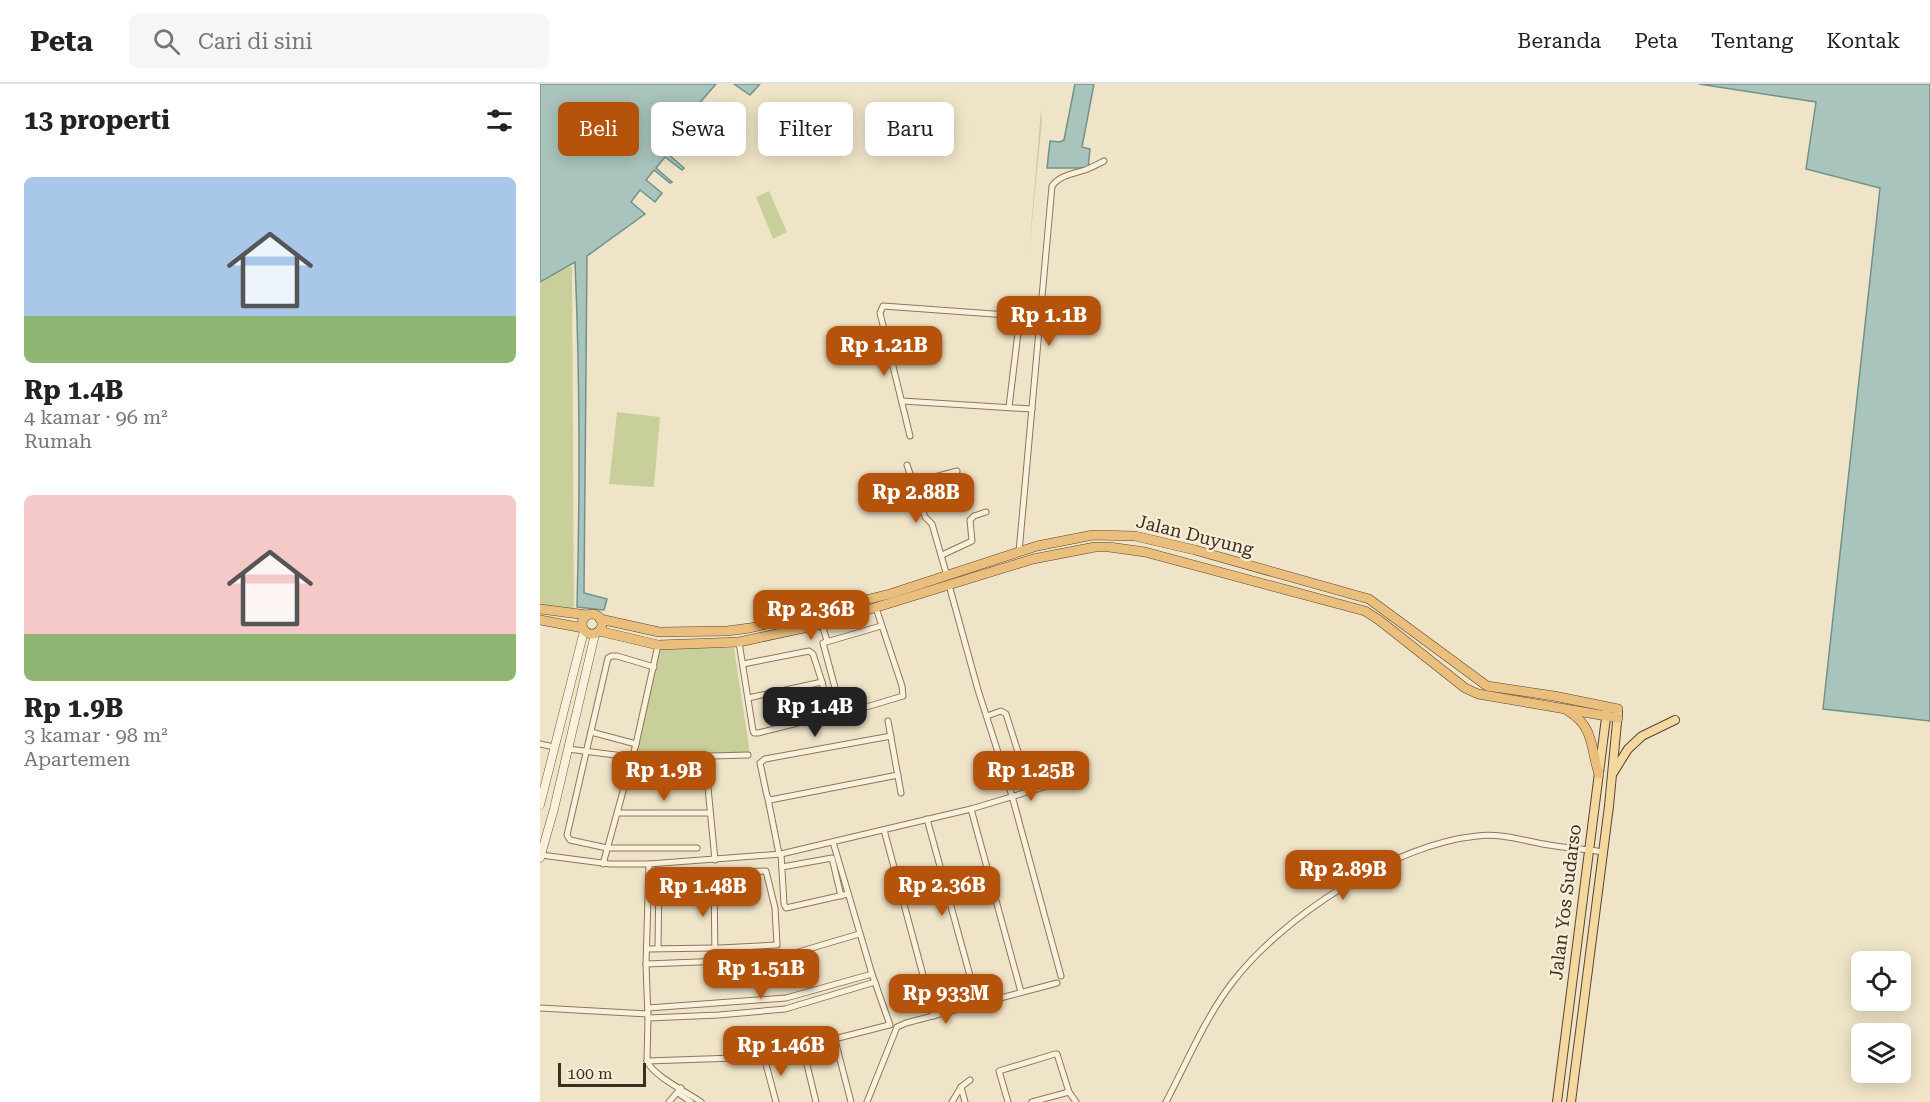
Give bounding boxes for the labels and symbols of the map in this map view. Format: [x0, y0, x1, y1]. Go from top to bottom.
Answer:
pin: Rp 1.1B [994, 296, 1104, 347]
pin: Rp 1.21B [822, 326, 946, 377]
pin: Rp 2.88B [854, 473, 978, 524]
street label: Jalan Duyung [1134, 510, 1256, 560]
pin: Rp 2.36B [749, 590, 873, 641]
pin: Rp 1.4B [760, 687, 870, 738]
pin: Rp 1.9B [609, 751, 719, 802]
pin: Rp 1.25B [969, 751, 1093, 802]
street label: Jalan Yos Sudarso [1545, 823, 1585, 981]
pin: Rp 2.89B [1281, 850, 1405, 901]
pin: Rp 2.36B [880, 866, 1004, 917]
pin: Rp 1.48B [641, 867, 765, 918]
pin: Rp 1.51B [699, 949, 823, 1000]
pin: Rp 933M [891, 974, 1001, 1025]
pin: Rp 1.46B [719, 1026, 843, 1077]
scale bar [558, 1060, 646, 1088]

